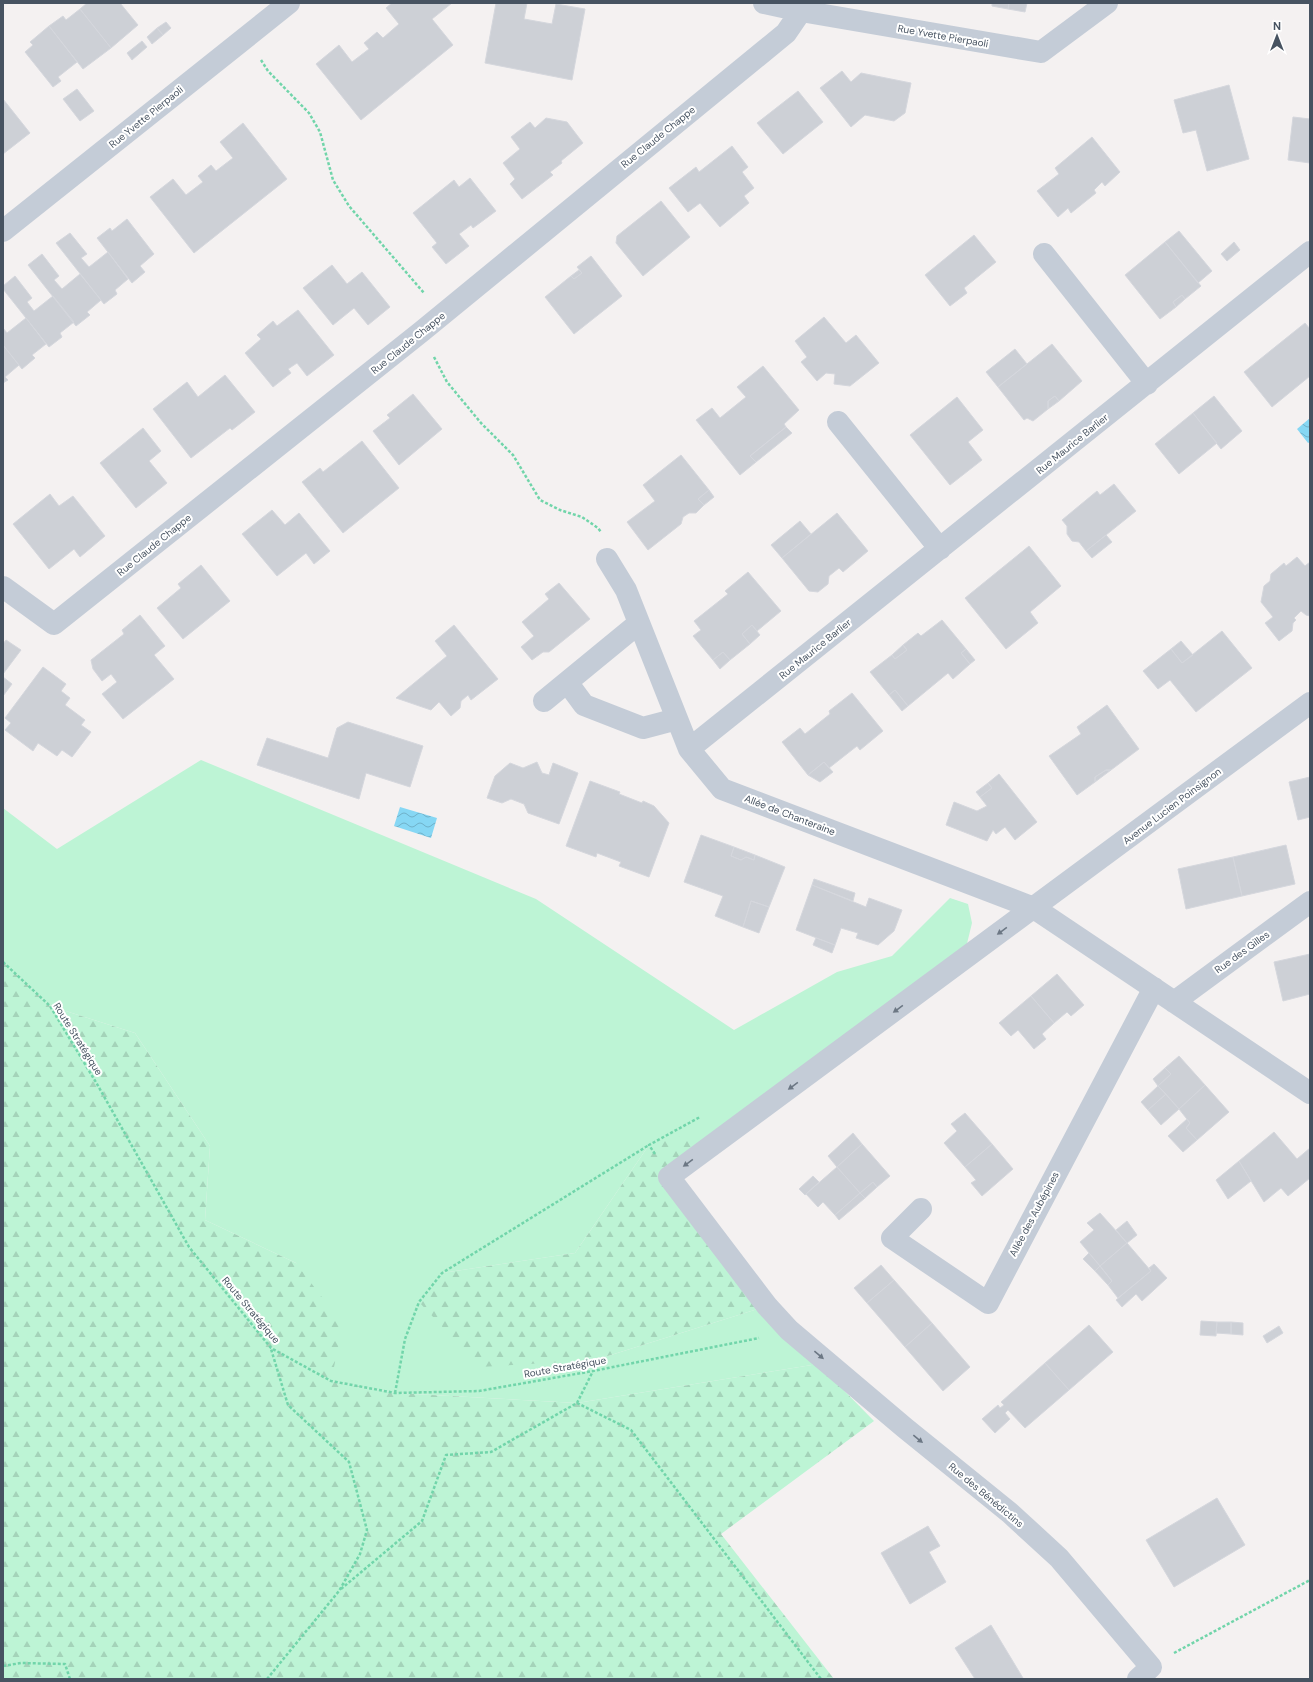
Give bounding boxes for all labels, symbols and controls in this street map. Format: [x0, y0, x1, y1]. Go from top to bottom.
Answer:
north arrow [1257, 16, 1297, 56]
text: N [1273, 19, 1281, 33]
street label: Rue Yvette Pierpaoli [897, 22, 989, 50]
street label: Rue Yvette Pierpaoli [106, 83, 186, 151]
street label: Rue Claude Chappe [618, 103, 698, 171]
street label: Rue Claude Chappe [368, 309, 448, 377]
street label: Rue Maurice Barlier [1033, 411, 1111, 477]
street label: Rue Claude Chappe [114, 511, 194, 579]
street label: Rue Maurice Barlier [776, 616, 854, 682]
street label: Avenue Lucien Poinsignon [1120, 765, 1224, 847]
street label: Allée de Chanteraine [743, 792, 838, 838]
one-way arrow [997, 927, 1008, 936]
street label: Rue des Gilles [1212, 928, 1272, 976]
street label: Route Stratégique [50, 1000, 106, 1078]
one-way arrow [892, 1004, 903, 1013]
one-way arrow [788, 1082, 798, 1090]
one-way arrow [683, 1159, 694, 1167]
street label: Allée des Aubépines [1006, 1169, 1062, 1259]
street label: Route Stratégique [219, 1274, 283, 1346]
one-way arrow [814, 1351, 824, 1360]
street label: Route Stratégique [523, 1353, 607, 1381]
one-way arrow [913, 1434, 924, 1443]
street label: Rue des Bénédictins [946, 1460, 1026, 1530]

